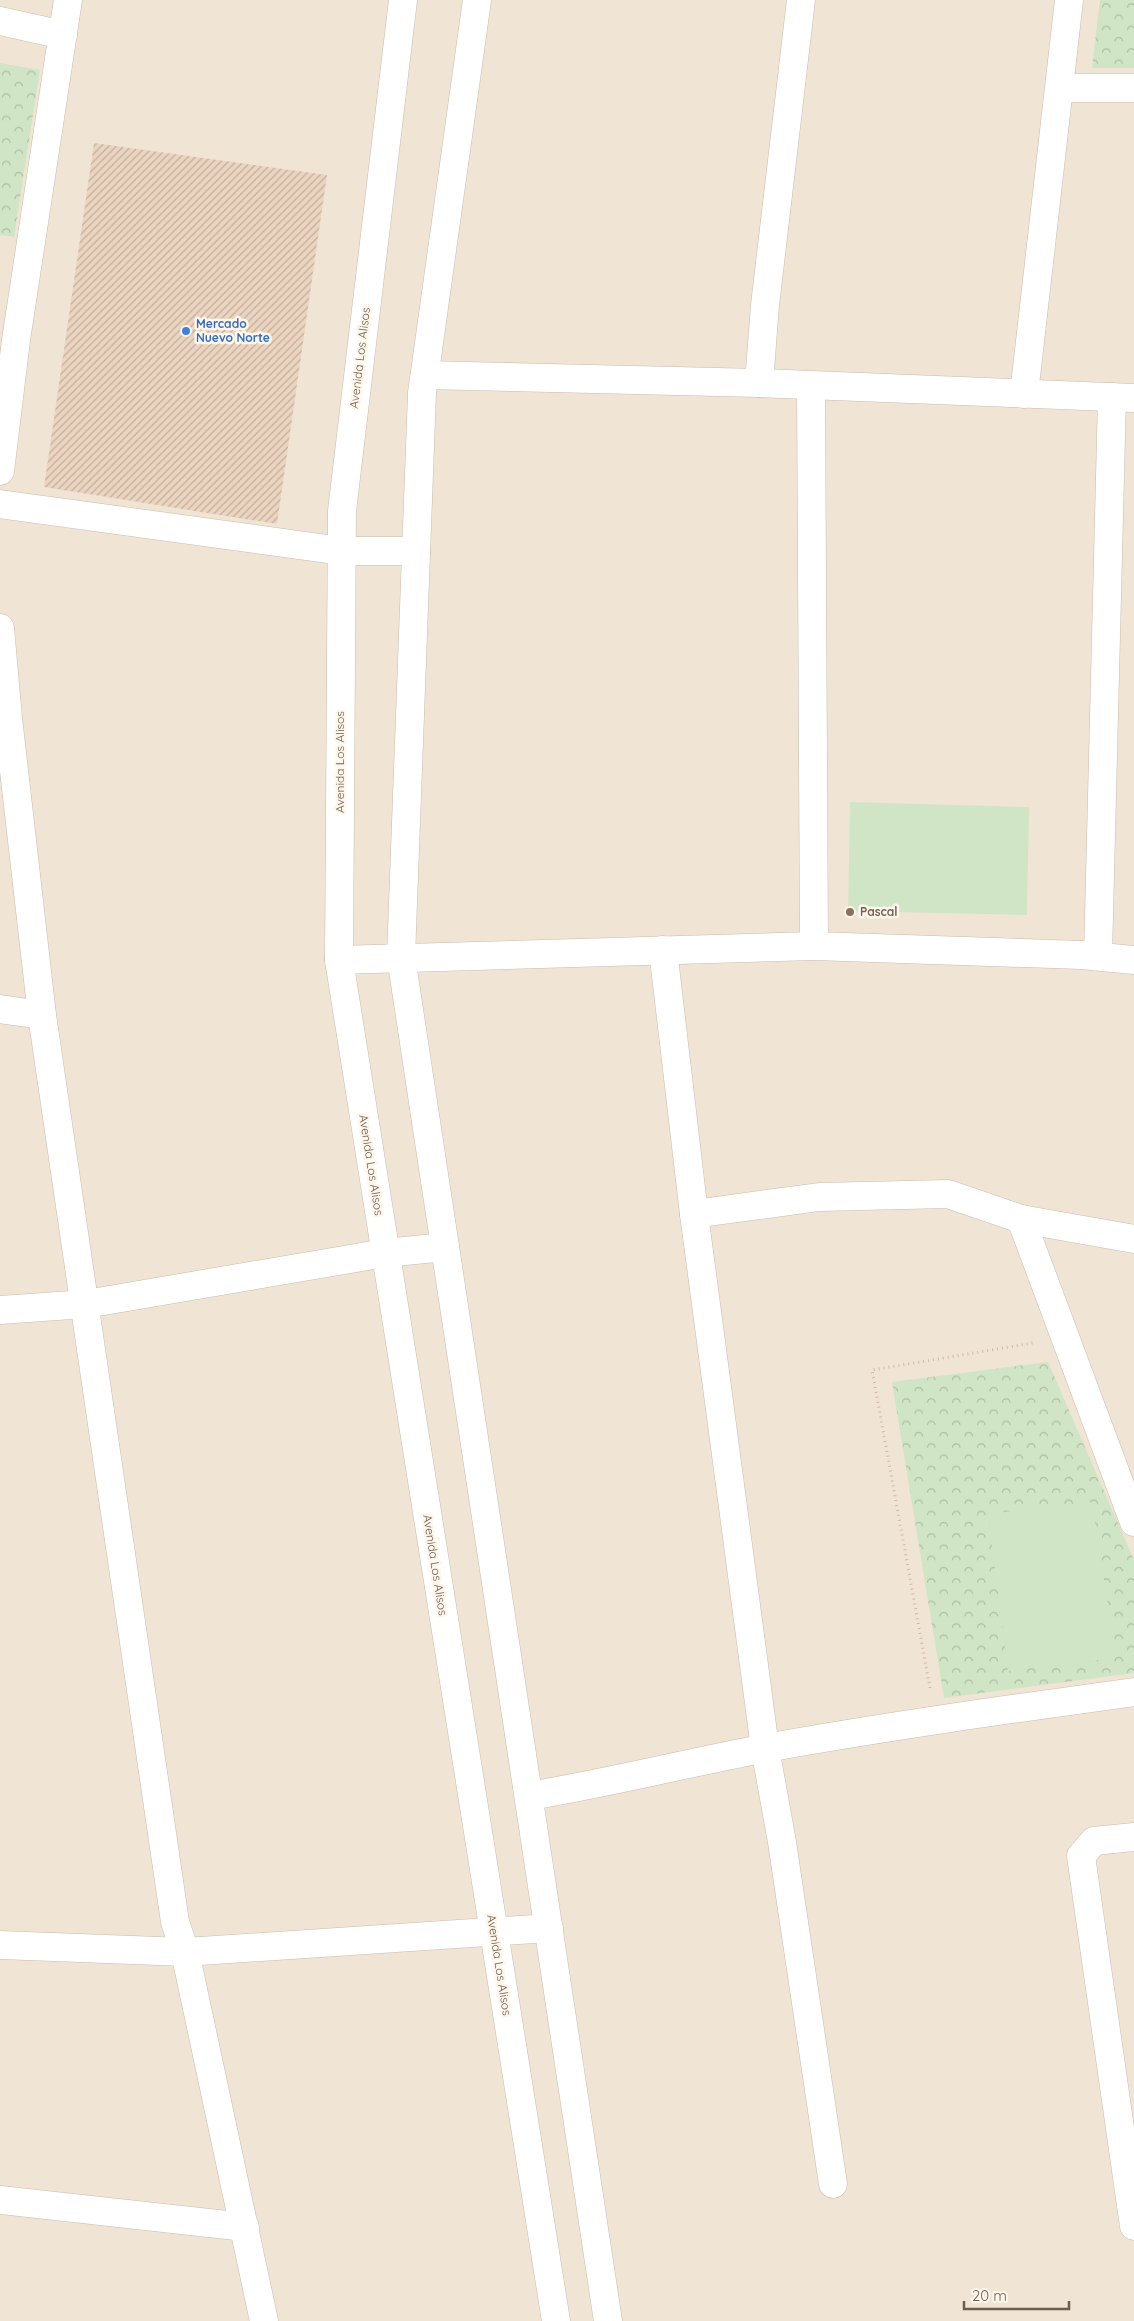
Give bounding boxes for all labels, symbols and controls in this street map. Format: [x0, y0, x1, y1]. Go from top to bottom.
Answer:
street label: Avenida Los Alisos [346, 306, 373, 409]
place label: Mercado Nuevo Norte [196, 316, 270, 345]
marker: Mercado Nuevo Norte [180, 325, 192, 337]
street label: Avenida Los Alisos [332, 711, 347, 813]
place label: Pascal [860, 904, 898, 919]
marker: Pascal [844, 906, 856, 918]
street label: Avenida Los Alisos [356, 1113, 387, 1217]
street label: Avenida Los Alisos [420, 1513, 451, 1617]
street label: Avenida Los Alisos [484, 1913, 515, 2017]
scale bar [964, 2278, 1069, 2310]
text: 20 m [972, 2286, 1007, 2305]

